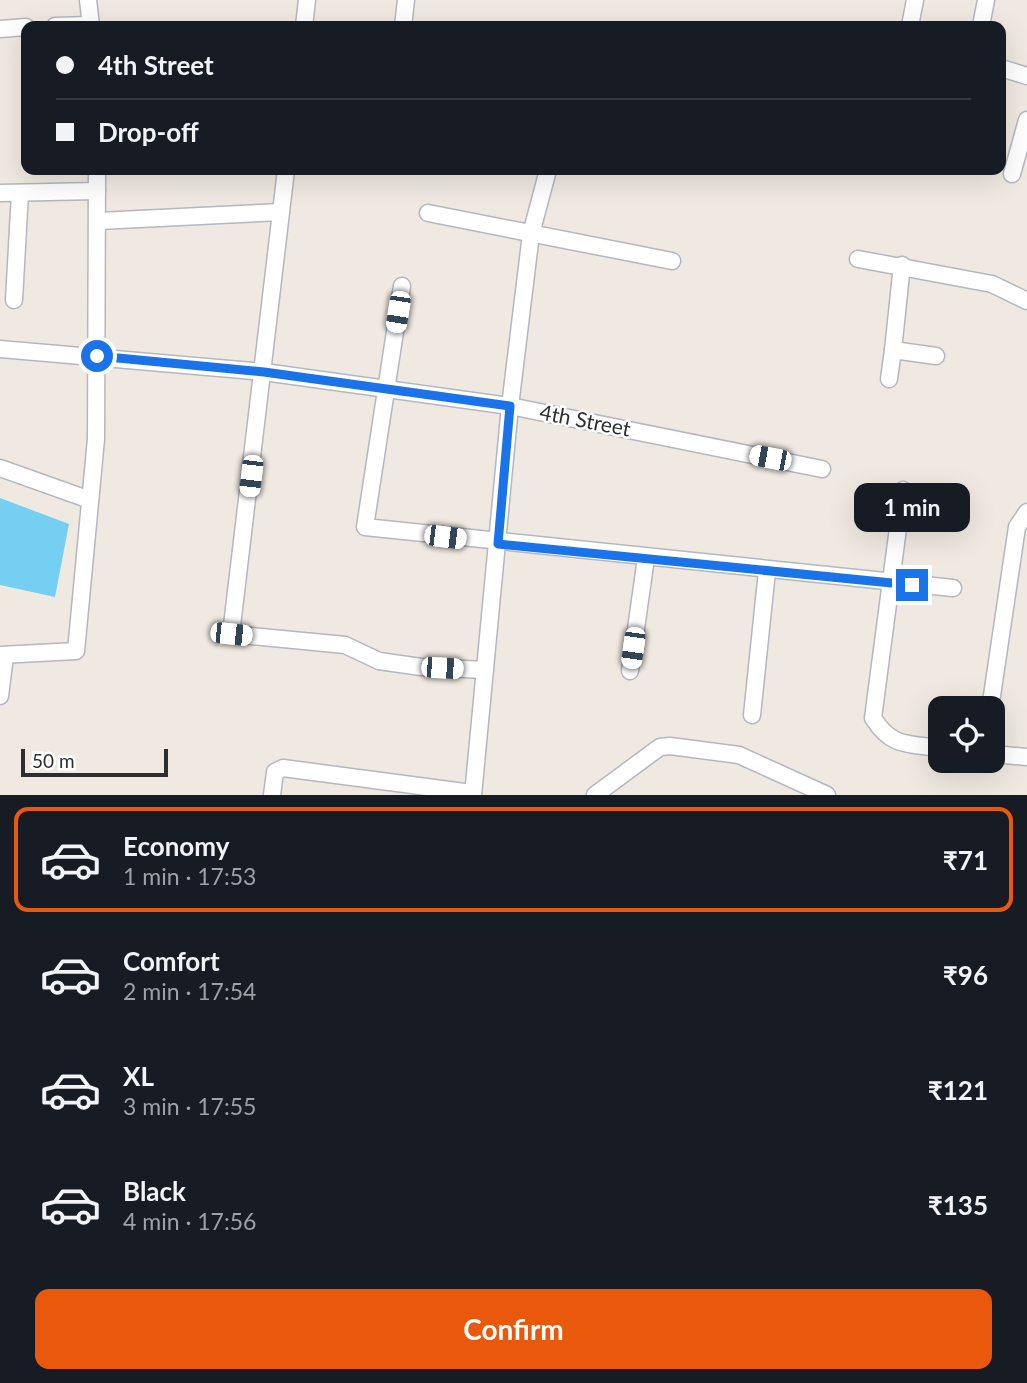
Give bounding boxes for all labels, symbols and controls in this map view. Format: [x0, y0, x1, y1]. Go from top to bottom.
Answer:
text: 4th Street [98, 49, 214, 81]
text: Drop-off [98, 116, 199, 148]
car [385, 290, 412, 334]
route start [81, 340, 113, 372]
street label: 4th Street [538, 398, 633, 441]
car [748, 444, 793, 472]
car [239, 454, 264, 498]
callout: 1 min [854, 484, 970, 532]
text: 1 min [883, 493, 941, 521]
car [423, 524, 468, 550]
route end [896, 569, 928, 601]
car [210, 621, 253, 647]
car [620, 626, 647, 670]
car [421, 656, 464, 680]
map controls [928, 696, 1005, 773]
button: locate [928, 696, 1005, 773]
scale bar [21, 746, 168, 778]
text: 50 m [32, 749, 75, 772]
icon: car [39, 828, 102, 891]
text: Economy [123, 830, 229, 862]
text: ₹71 [943, 844, 988, 876]
text: 1 min · 17:53 [123, 862, 256, 890]
icon: car [39, 943, 102, 1006]
text: Comfort [123, 945, 220, 977]
text: ₹96 [943, 959, 988, 991]
text: 2 min · 17:54 [123, 977, 256, 1005]
icon: car [39, 1058, 102, 1121]
text: XL [123, 1060, 154, 1092]
text: ₹121 [928, 1074, 988, 1106]
text: 3 min · 17:55 [123, 1092, 256, 1120]
icon: car [39, 1173, 102, 1236]
text: Black [123, 1175, 186, 1207]
text: ₹135 [928, 1189, 988, 1221]
text: 4 min · 17:56 [123, 1207, 256, 1235]
button: Confirm [35, 1289, 992, 1369]

